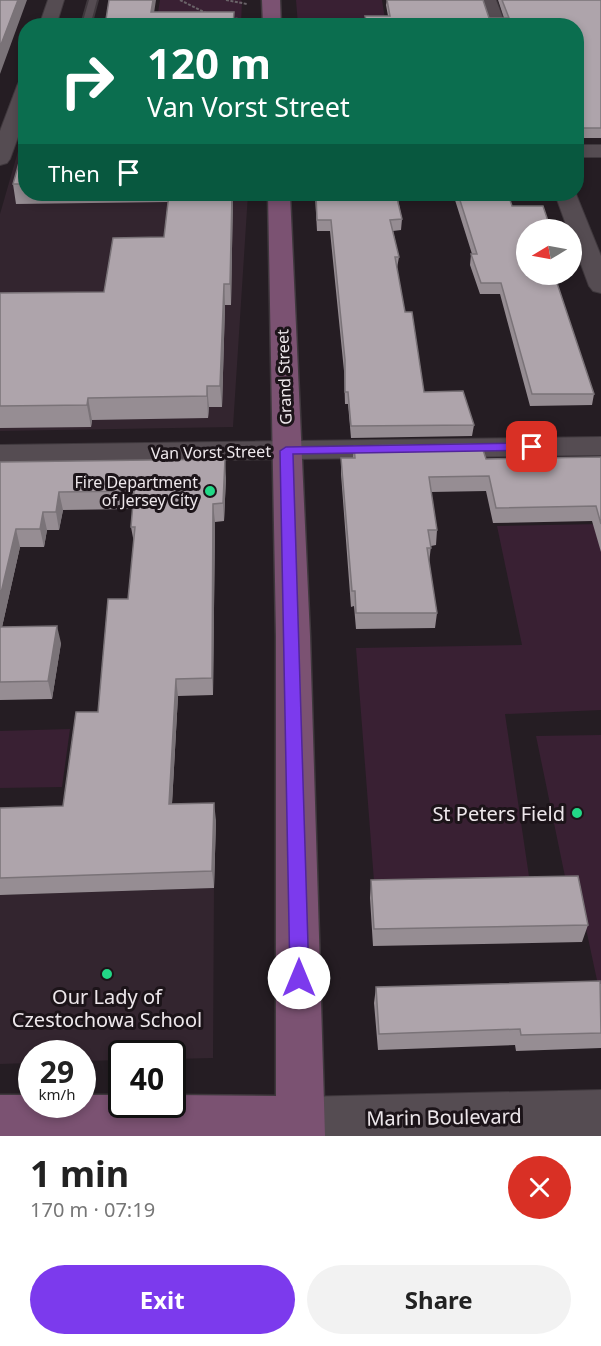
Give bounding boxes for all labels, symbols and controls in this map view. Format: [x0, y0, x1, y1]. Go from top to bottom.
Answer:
text: 120 m [147, 34, 271, 91]
icon: right [48, 42, 126, 120]
text: Van Vorst Street [147, 88, 350, 125]
icon: arrive [112, 156, 145, 189]
text: Then [48, 158, 100, 188]
north arrow [516, 219, 582, 285]
map controls [516, 219, 582, 285]
street label: Grand Street [271, 329, 297, 425]
pin [506, 421, 557, 472]
icon: arrive [515, 430, 548, 463]
street label: Van Vorst Street [151, 440, 271, 464]
place label: Fire Department of Jersey City [75, 471, 199, 511]
marker: Fire Department of Jersey City [203, 484, 217, 498]
place label: St Peters Field [432, 800, 565, 827]
marker: St Peters Field [570, 806, 584, 820]
position arrow [267, 946, 331, 1010]
marker: Our Lady of Czestochowa School [100, 967, 114, 981]
place label: Our Lady of Czestochowa School [12, 983, 202, 1033]
speed limit sign: 40 [108, 1040, 186, 1118]
text: 29 [40, 1051, 74, 1092]
text: km/h [39, 1084, 75, 1104]
street label: Marin Boulevard [366, 1102, 522, 1132]
text: 1 min [30, 1149, 129, 1198]
button: close [508, 1156, 571, 1219]
text: 170 m · 07:19 [30, 1196, 155, 1223]
button: Exit [30, 1265, 295, 1334]
button: Share [307, 1265, 571, 1334]

